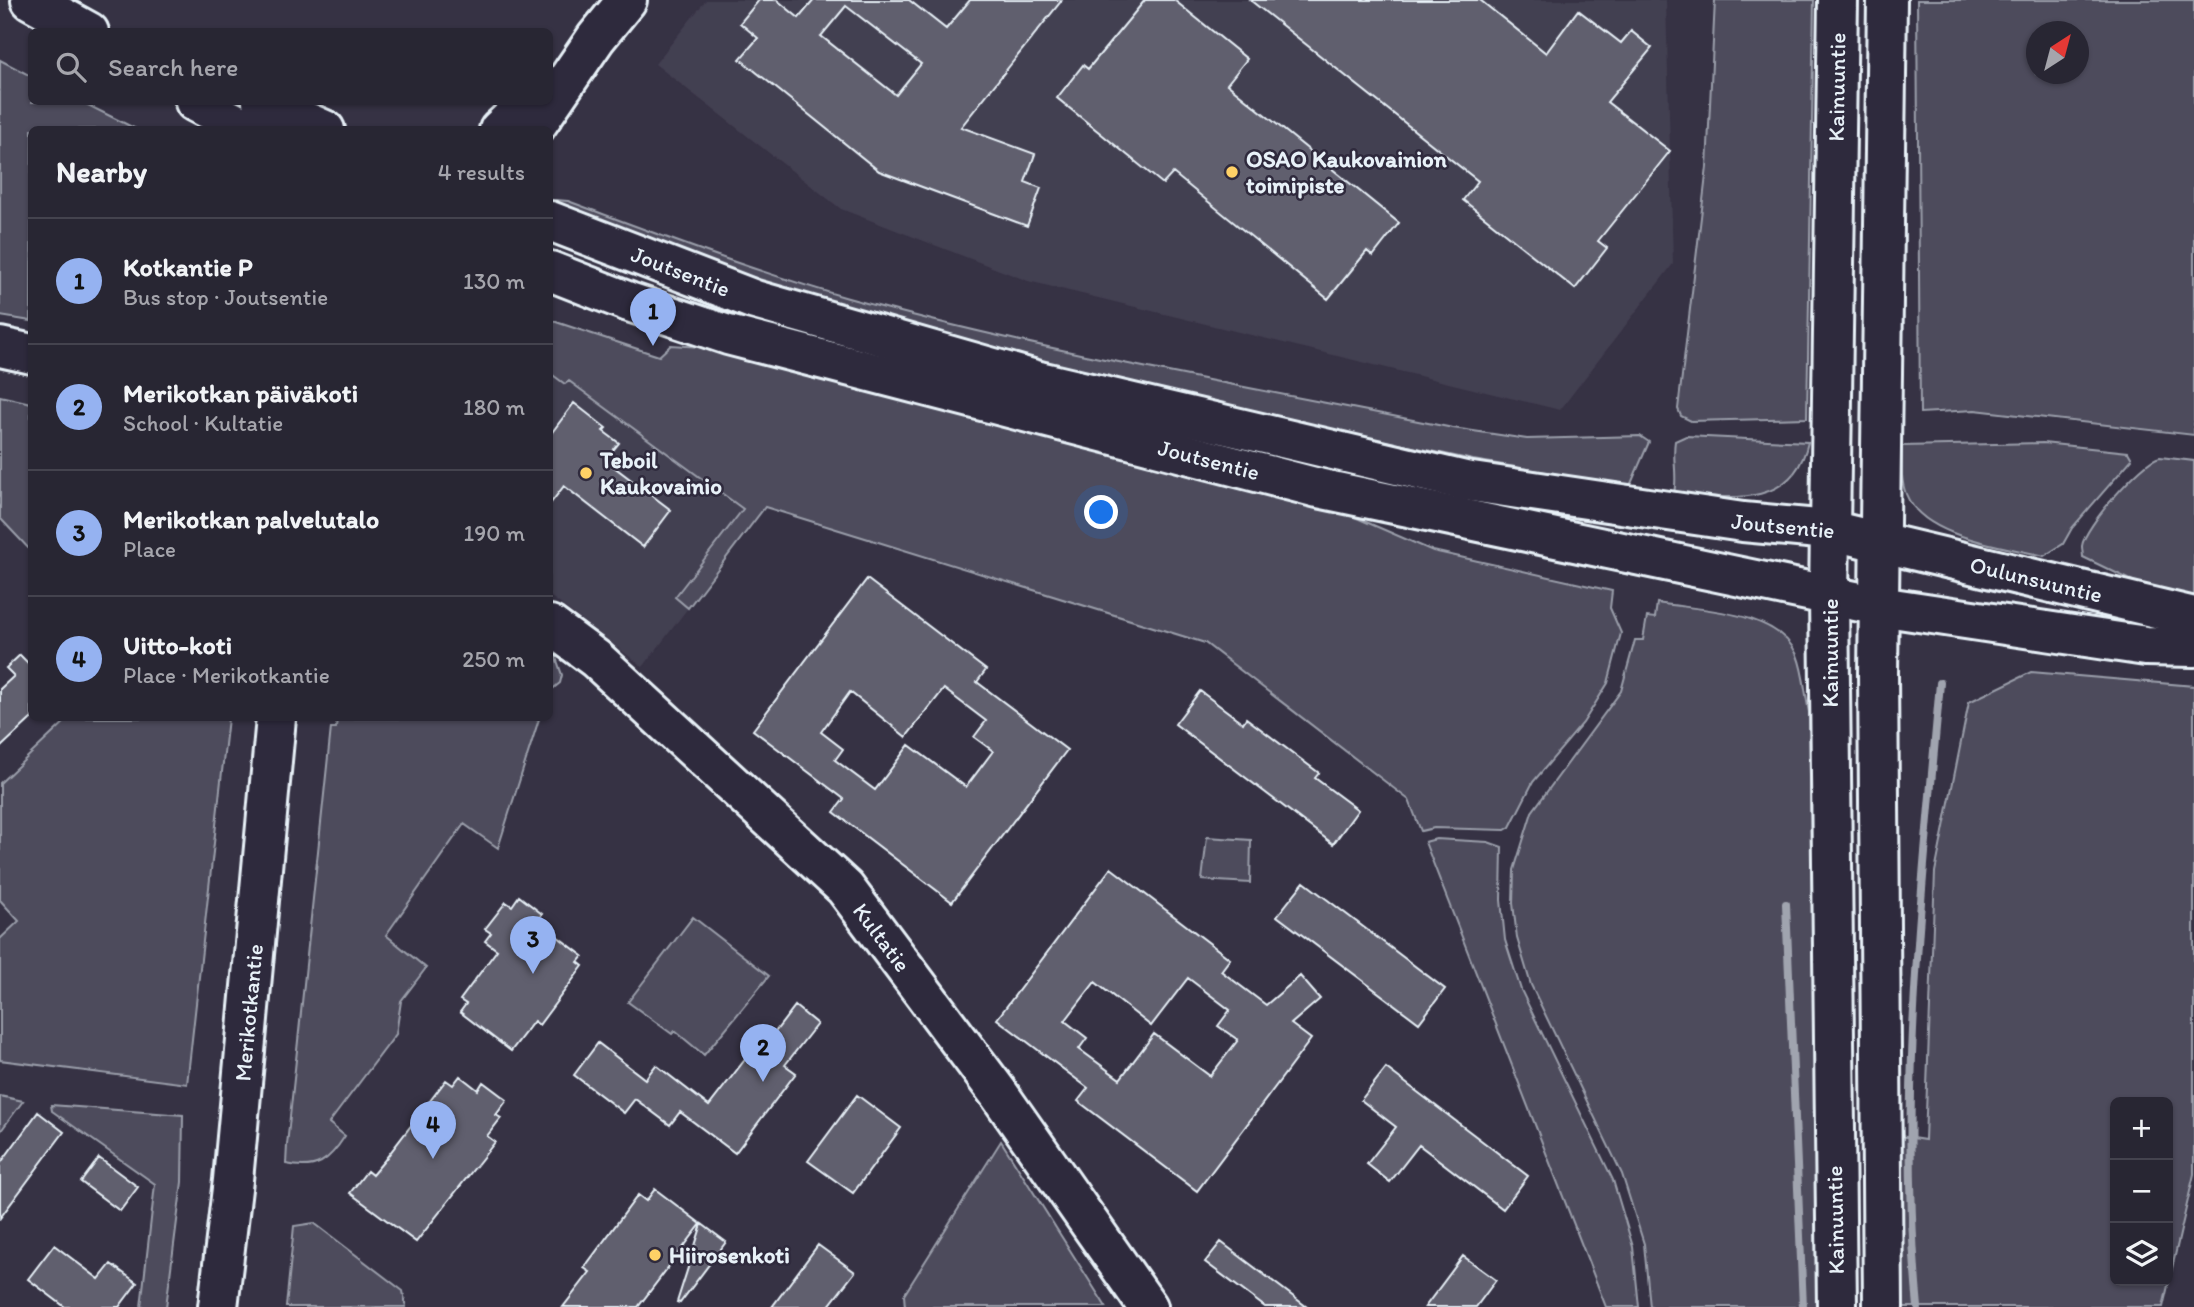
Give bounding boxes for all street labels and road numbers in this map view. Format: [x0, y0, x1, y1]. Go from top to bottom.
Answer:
street label: Kainuuntie [1822, 32, 1852, 142]
street label: Joutsentie [627, 240, 734, 303]
street label: Joutsentie [1155, 433, 1263, 486]
street label: Joutsentie [1730, 506, 1838, 545]
street label: Oulunsuuntie [1967, 550, 2105, 609]
street label: Kainuuntie [1816, 599, 1844, 707]
street label: Kultatie [847, 897, 917, 977]
street label: Merikotkantie [228, 943, 269, 1083]
street label: Kainuuntie [1820, 1165, 1850, 1275]

